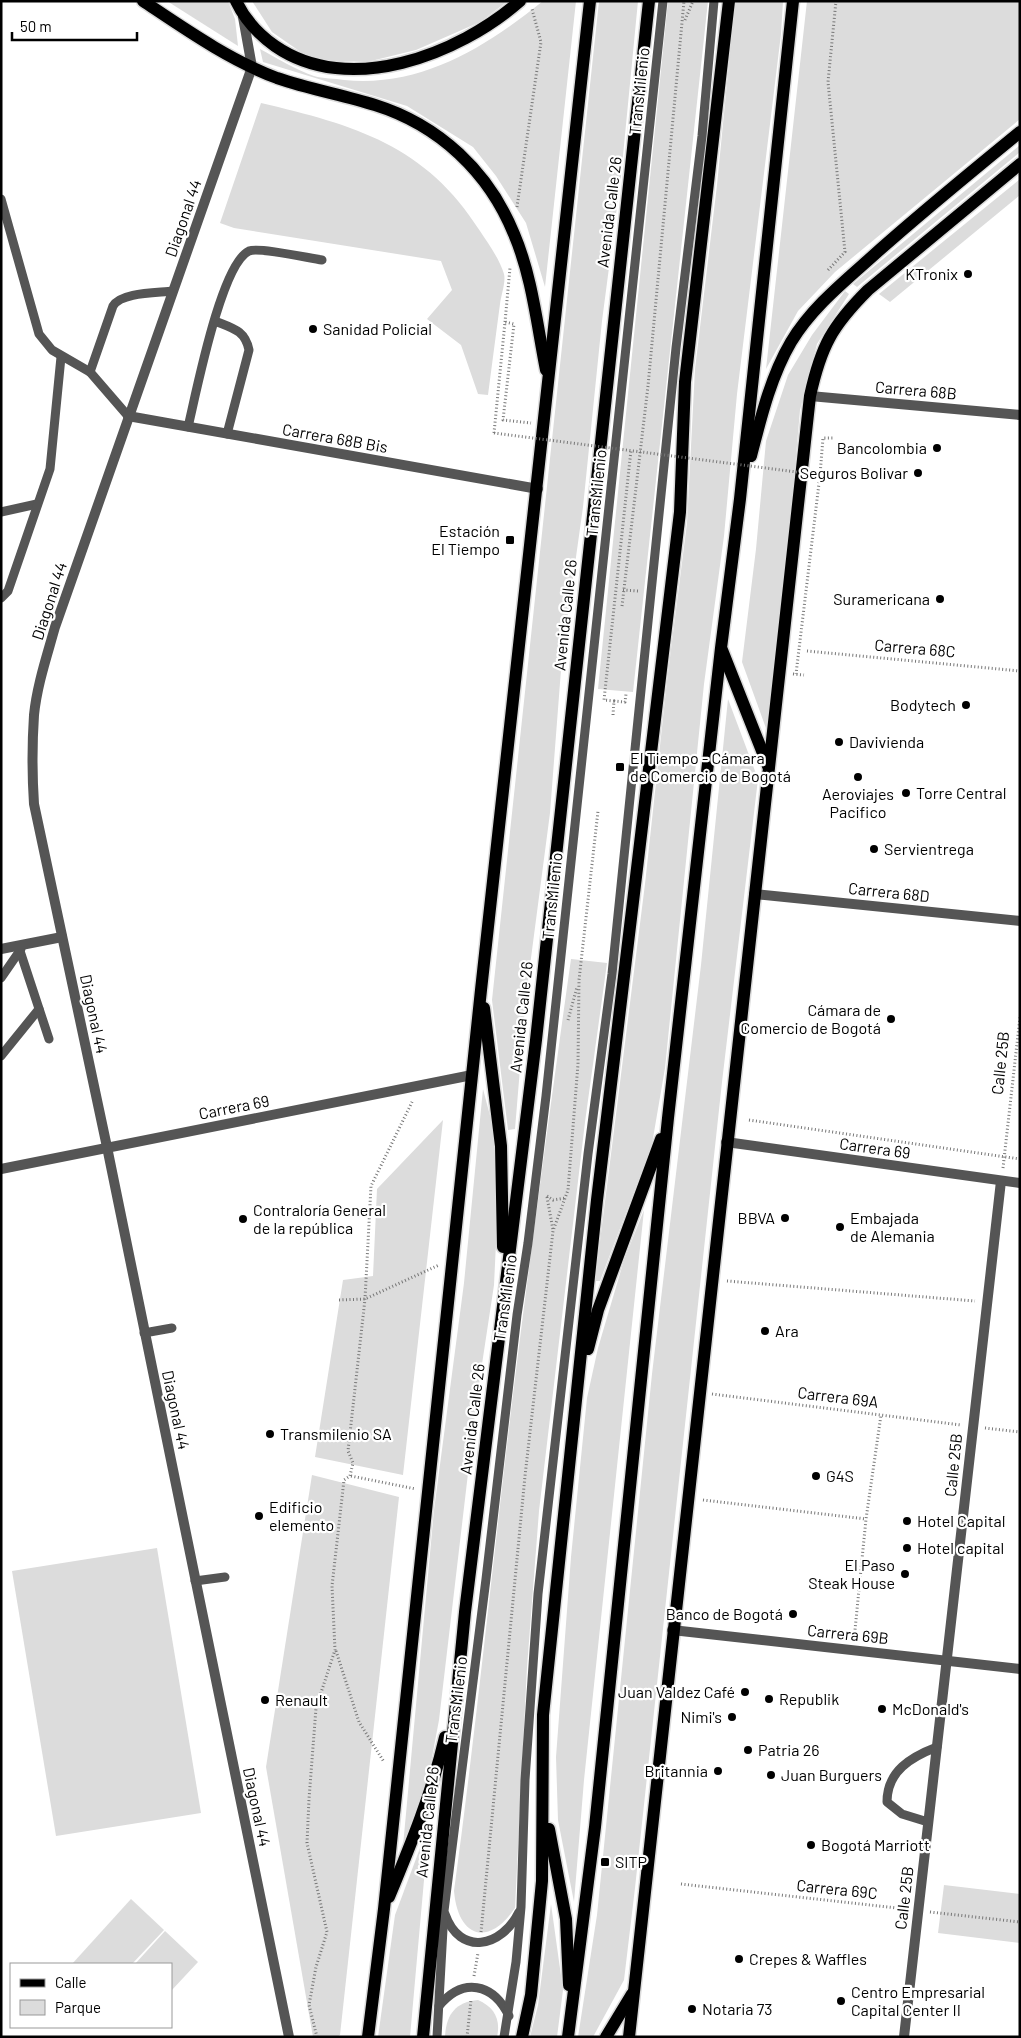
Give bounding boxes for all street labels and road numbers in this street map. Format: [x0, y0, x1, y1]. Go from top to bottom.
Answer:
street label: TransMilenio [624, 46, 653, 136]
street label: Avenida Calle 26 [592, 155, 625, 268]
street label: Diagonal 44 [160, 177, 205, 259]
street label: Carrera 68B [875, 376, 958, 403]
street label: Carrera 68B Bis [281, 419, 389, 456]
street label: TransMilenio [581, 448, 610, 538]
street label: Avenida Calle 26 [549, 558, 580, 671]
street label: Diagonal 44 [27, 560, 70, 642]
street label: Carrera 68C [874, 634, 956, 661]
street label: TransMilenio [537, 851, 566, 941]
street label: Carrera 68D [848, 878, 931, 905]
street label: Avenida Calle 26 [505, 960, 536, 1073]
street label: Diagonal 44 [77, 972, 112, 1055]
street label: Calle 25B [987, 1030, 1012, 1096]
street label: Carrera 69 [197, 1090, 271, 1123]
street label: Carrera 69 [838, 1133, 912, 1162]
street label: TransMilenio [489, 1253, 520, 1343]
street label: Avenida Calle 26 [455, 1362, 488, 1475]
street label: Diagonal 44 [159, 1368, 194, 1451]
street label: Carrera 69A [797, 1382, 880, 1411]
street label: Calle 25B [940, 1432, 965, 1498]
street label: Carrera 69B [806, 1620, 890, 1647]
street label: TransMilenio [441, 1655, 470, 1745]
street label: Diagonal 44 [240, 1765, 275, 1848]
street label: Avenida Calle 26 [411, 1765, 442, 1878]
street label: Calle 25B [890, 1865, 917, 1931]
street label: Carrera 69C [796, 1875, 878, 1902]

